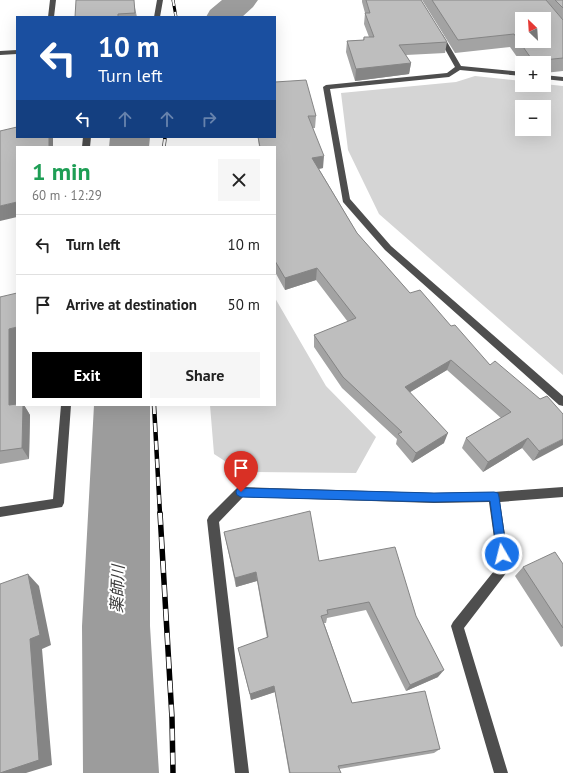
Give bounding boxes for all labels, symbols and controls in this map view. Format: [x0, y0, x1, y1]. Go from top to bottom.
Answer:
north arrow [515, 12, 551, 48]
map controls [515, 12, 551, 136]
text: 10 m [98, 28, 159, 65]
icon: left [32, 32, 84, 84]
button: + [515, 56, 551, 92]
text: Turn left [98, 64, 163, 87]
button: − [515, 100, 551, 136]
icon: left [72, 108, 94, 130]
icon: ahead [114, 108, 136, 130]
icon: ahead [156, 108, 178, 130]
icon: right [198, 108, 220, 130]
text: 1 min [32, 156, 91, 187]
button: close [218, 159, 260, 201]
text: 60 m · 12:29 [32, 187, 102, 204]
icon: left [32, 234, 54, 256]
text: Turn left [66, 235, 120, 254]
text: 10 m [227, 235, 260, 254]
icon: arrive [32, 294, 54, 316]
text: Arrive at destination [66, 295, 197, 314]
text: 50 m [227, 295, 260, 314]
button: Exit [32, 352, 142, 398]
button: Share [150, 352, 260, 398]
pin [224, 451, 258, 492]
icon: arrive [230, 457, 252, 479]
position arrow [481, 533, 523, 575]
water label: 薬師川 [106, 563, 128, 613]

